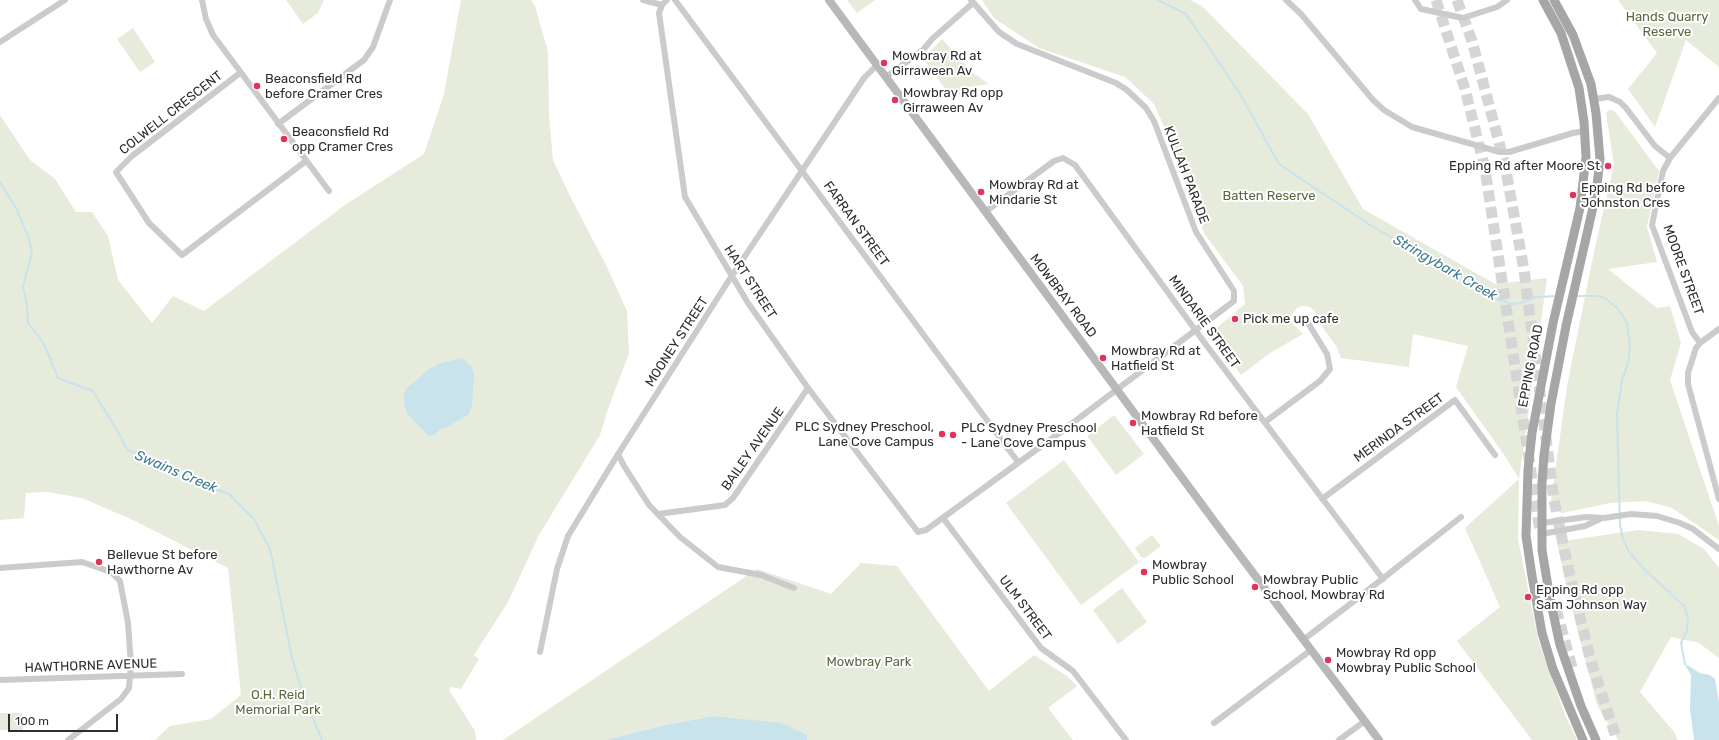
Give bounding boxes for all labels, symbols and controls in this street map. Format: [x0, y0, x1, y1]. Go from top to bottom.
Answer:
park label: Hands Quarry Reserve [1626, 9, 1708, 40]
place label: Mowbray Rd at Girraween Av [892, 48, 982, 79]
marker: Mowbray Rd at Girraween Av [879, 58, 889, 68]
street label: COLWELL CRESCENT [116, 68, 226, 158]
place label: Beaconsfield Rd before Cramer Cres [265, 71, 383, 102]
marker: Beaconsfield Rd before Cramer Cres [252, 81, 262, 91]
place label: Mowbray Rd opp Girraween Av [903, 85, 1003, 116]
marker: Mowbray Rd opp Girraween Av [890, 95, 900, 105]
place label: Beaconsfield Rd opp Cramer Cres [292, 124, 393, 155]
street label: KULLAH PARADE [1160, 124, 1212, 226]
marker: Beaconsfield Rd opp Cramer Cres [279, 134, 289, 144]
place label: Epping Rd after Moore St [1449, 158, 1600, 174]
marker: Epping Rd after Moore St [1603, 161, 1613, 171]
place label: Mowbray Rd at Mindarie St [989, 177, 1079, 208]
street label: FARRAN STREET [820, 179, 892, 269]
place label: Epping Rd before Johnston Cres [1581, 180, 1685, 211]
marker: Mowbray Rd at Mindarie St [976, 187, 986, 197]
park label: Batten Reserve [1222, 188, 1316, 204]
marker: Epping Rd before Johnston Cres [1568, 190, 1578, 200]
street label: MOORE STREET [1659, 223, 1707, 317]
water label: Stringybark Creek [1390, 231, 1500, 305]
street label: HART STREET [720, 242, 780, 322]
street label: MOWBRAY ROAD [1026, 251, 1100, 341]
street label: MINDARIE STREET [1165, 273, 1243, 371]
street label: MOONEY STREET [642, 294, 712, 390]
place label: Pick me up cafe [1243, 311, 1339, 327]
marker: Pick me up cafe [1230, 314, 1240, 324]
street label: EPPING ROAD [1515, 323, 1547, 409]
place label: Mowbray Rd at Hatfield St [1111, 343, 1201, 374]
marker: Mowbray Rd at Hatfield St [1098, 353, 1108, 363]
street label: MERINDA STREET [1351, 390, 1447, 466]
street label: BAILEY AVENUE [718, 404, 788, 494]
place label: Mowbray Rd before Hatfield St [1141, 408, 1258, 439]
marker: Mowbray Rd before Hatfield St [1128, 418, 1138, 428]
place label: PLC Sydney Preschool, Lane Cove Campus [795, 419, 934, 450]
place label: PLC Sydney Preschool - Lane Cove Campus [961, 420, 1097, 451]
marker: PLC Sydney Preschool, Lane Cove Campus [937, 429, 947, 439]
marker: PLC Sydney Preschool - Lane Cove Campus [948, 430, 958, 440]
water label: Swains Creek [132, 447, 220, 497]
place label: Bellevue St before Hawthorne Av [107, 547, 218, 578]
marker: Bellevue St before Hawthorne Av [94, 557, 104, 567]
place label: Mowbray Public School [1152, 557, 1234, 588]
marker: Mowbray Public School [1139, 567, 1149, 577]
street label: ULM STREET [996, 572, 1054, 644]
place label: Mowbray Public School, Mowbray Rd [1263, 572, 1385, 603]
marker: Mowbray Public School, Mowbray Rd [1250, 582, 1260, 592]
place label: Epping Rd opp Sam Johnson Way [1536, 582, 1647, 613]
marker: Epping Rd opp Sam Johnson Way [1523, 592, 1533, 602]
place label: Mowbray Rd opp Mowbray Public School [1336, 645, 1476, 676]
park label: Mowbray Park [826, 654, 912, 670]
marker: Mowbray Rd opp Mowbray Public School [1323, 655, 1333, 665]
street label: HAWTHORNE AVENUE [24, 656, 158, 676]
park label: O.H. Reid Memorial Park [235, 687, 321, 718]
scale bar [10, 706, 120, 732]
text: 100 m [15, 714, 49, 728]

